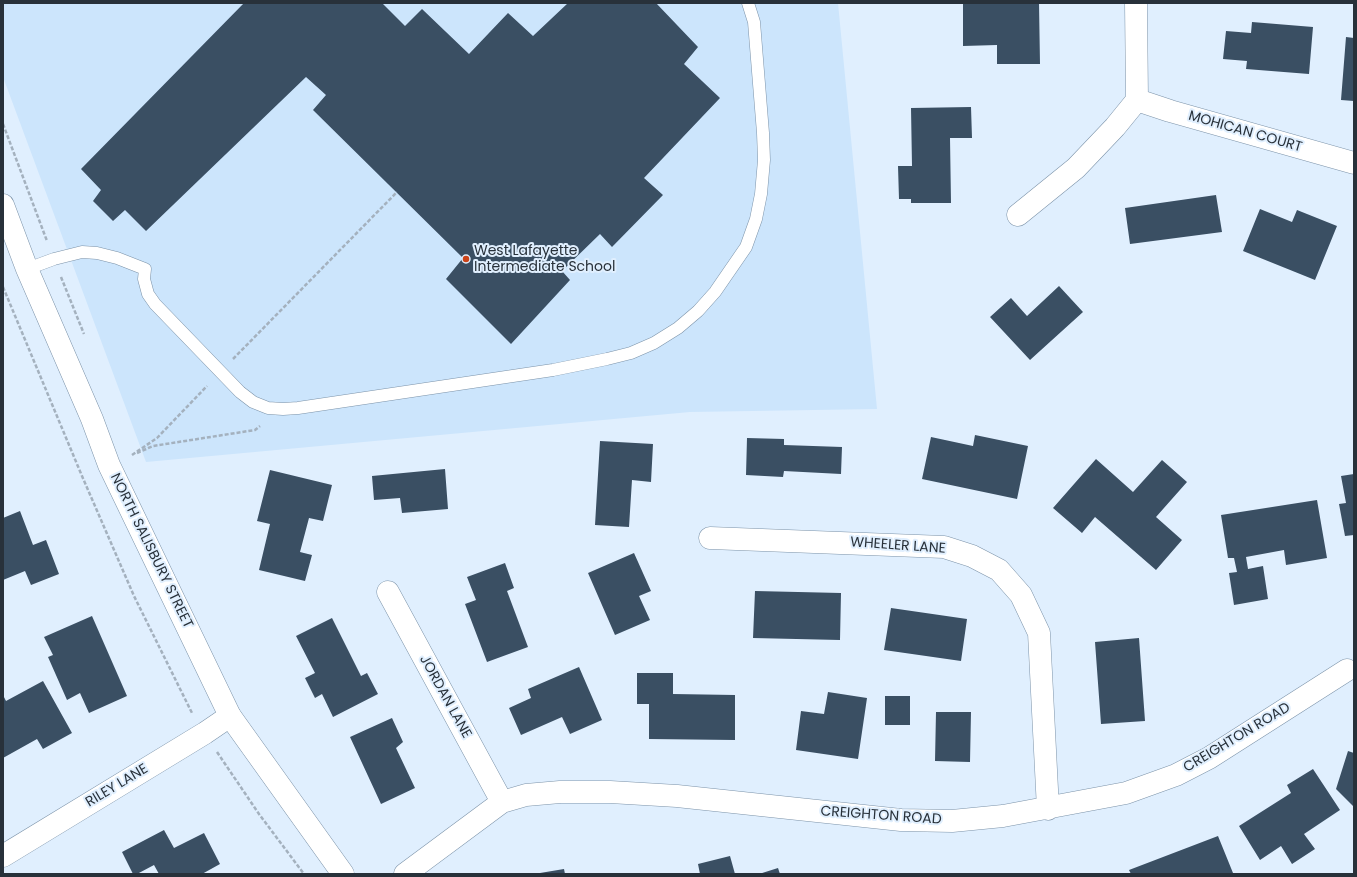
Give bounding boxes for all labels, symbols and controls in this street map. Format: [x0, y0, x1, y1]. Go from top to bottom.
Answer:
street label: MOHICAN COURT [1186, 108, 1304, 156]
place label: West Lafayette Intermediate School [474, 243, 615, 276]
marker: West Lafayette Intermediate School [461, 254, 471, 264]
street label: NORTH SALISBURY STREET [106, 471, 196, 631]
street label: WHEELER LANE [850, 534, 946, 558]
street label: JORDAN LANE [415, 653, 475, 741]
street label: CREIGHTON ROAD [1181, 700, 1293, 776]
street label: RILEY LANE [83, 761, 151, 811]
street label: CREIGHTON ROAD [820, 803, 942, 829]

